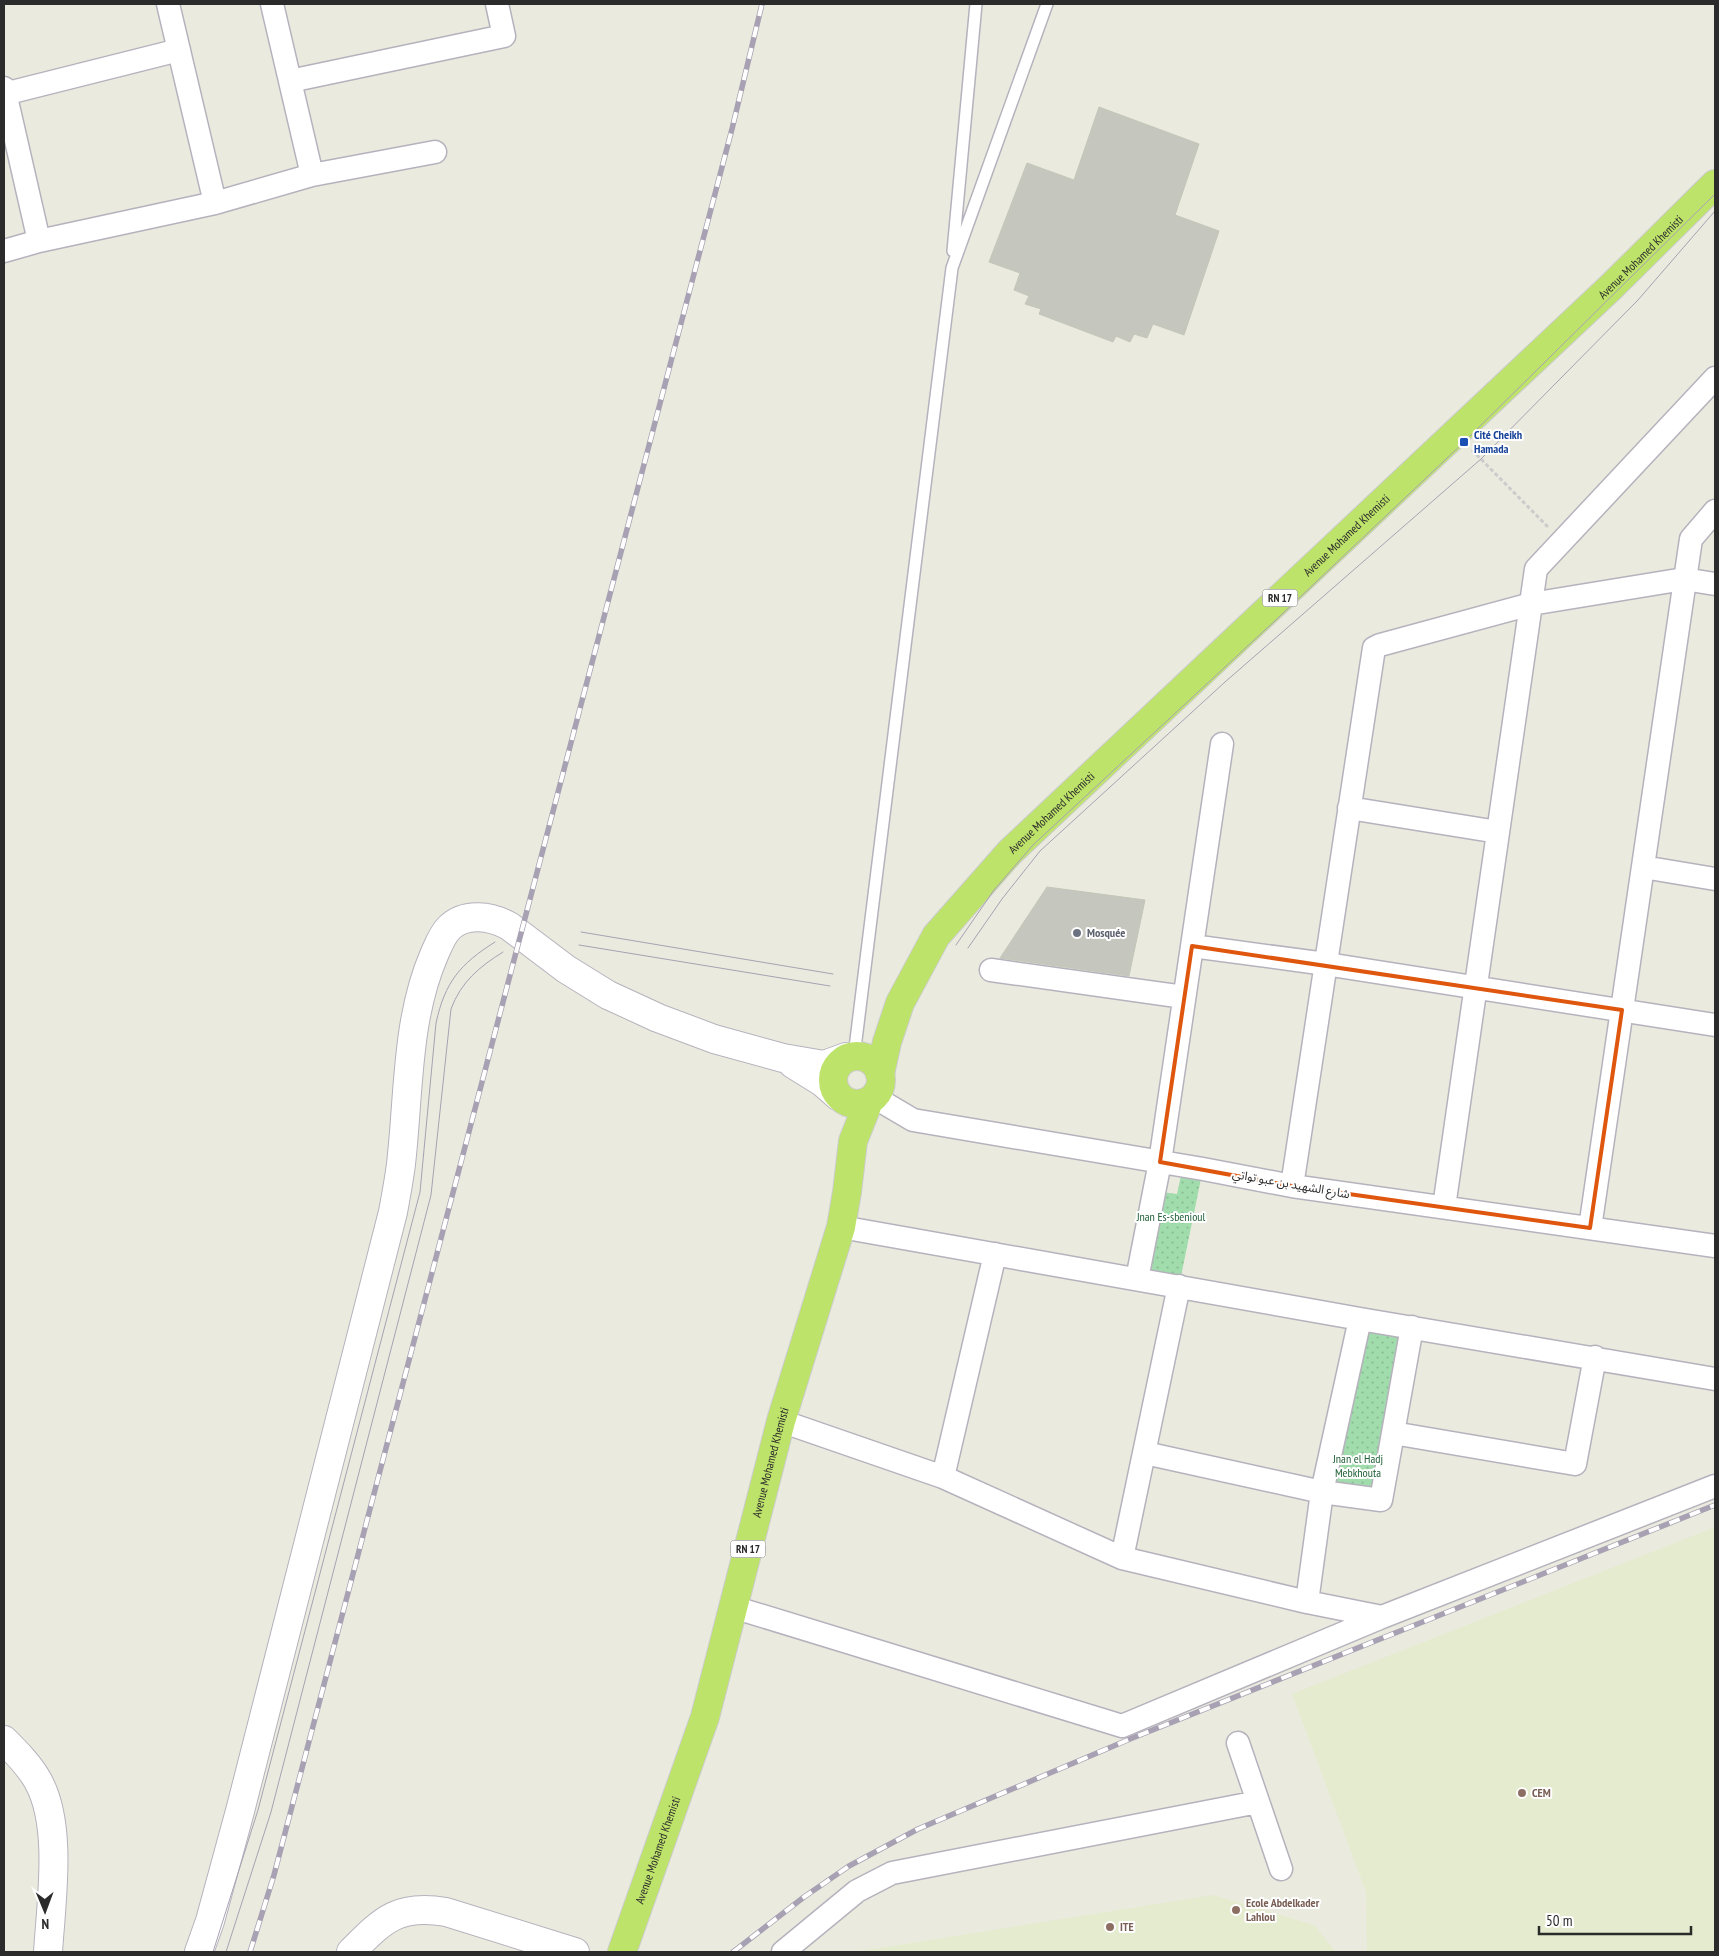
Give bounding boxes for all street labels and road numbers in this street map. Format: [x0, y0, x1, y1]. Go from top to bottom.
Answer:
street label: Avenue Mohamed Khemisti [1595, 212, 1686, 302]
street label: Avenue Mohamed Khemisti [1300, 491, 1393, 579]
road number: RN 17 [1262, 590, 1298, 606]
street label: Avenue Mohamed Khemisti [1005, 768, 1098, 857]
street label: شارع الشهيد بن عبو تواتي [1231, 1166, 1351, 1204]
street label: Avenue Mohamed Khemisti [749, 1406, 792, 1519]
road number: RN 17 [730, 1540, 766, 1558]
street label: Avenue Mohamed Khemisti [632, 1794, 683, 1906]

